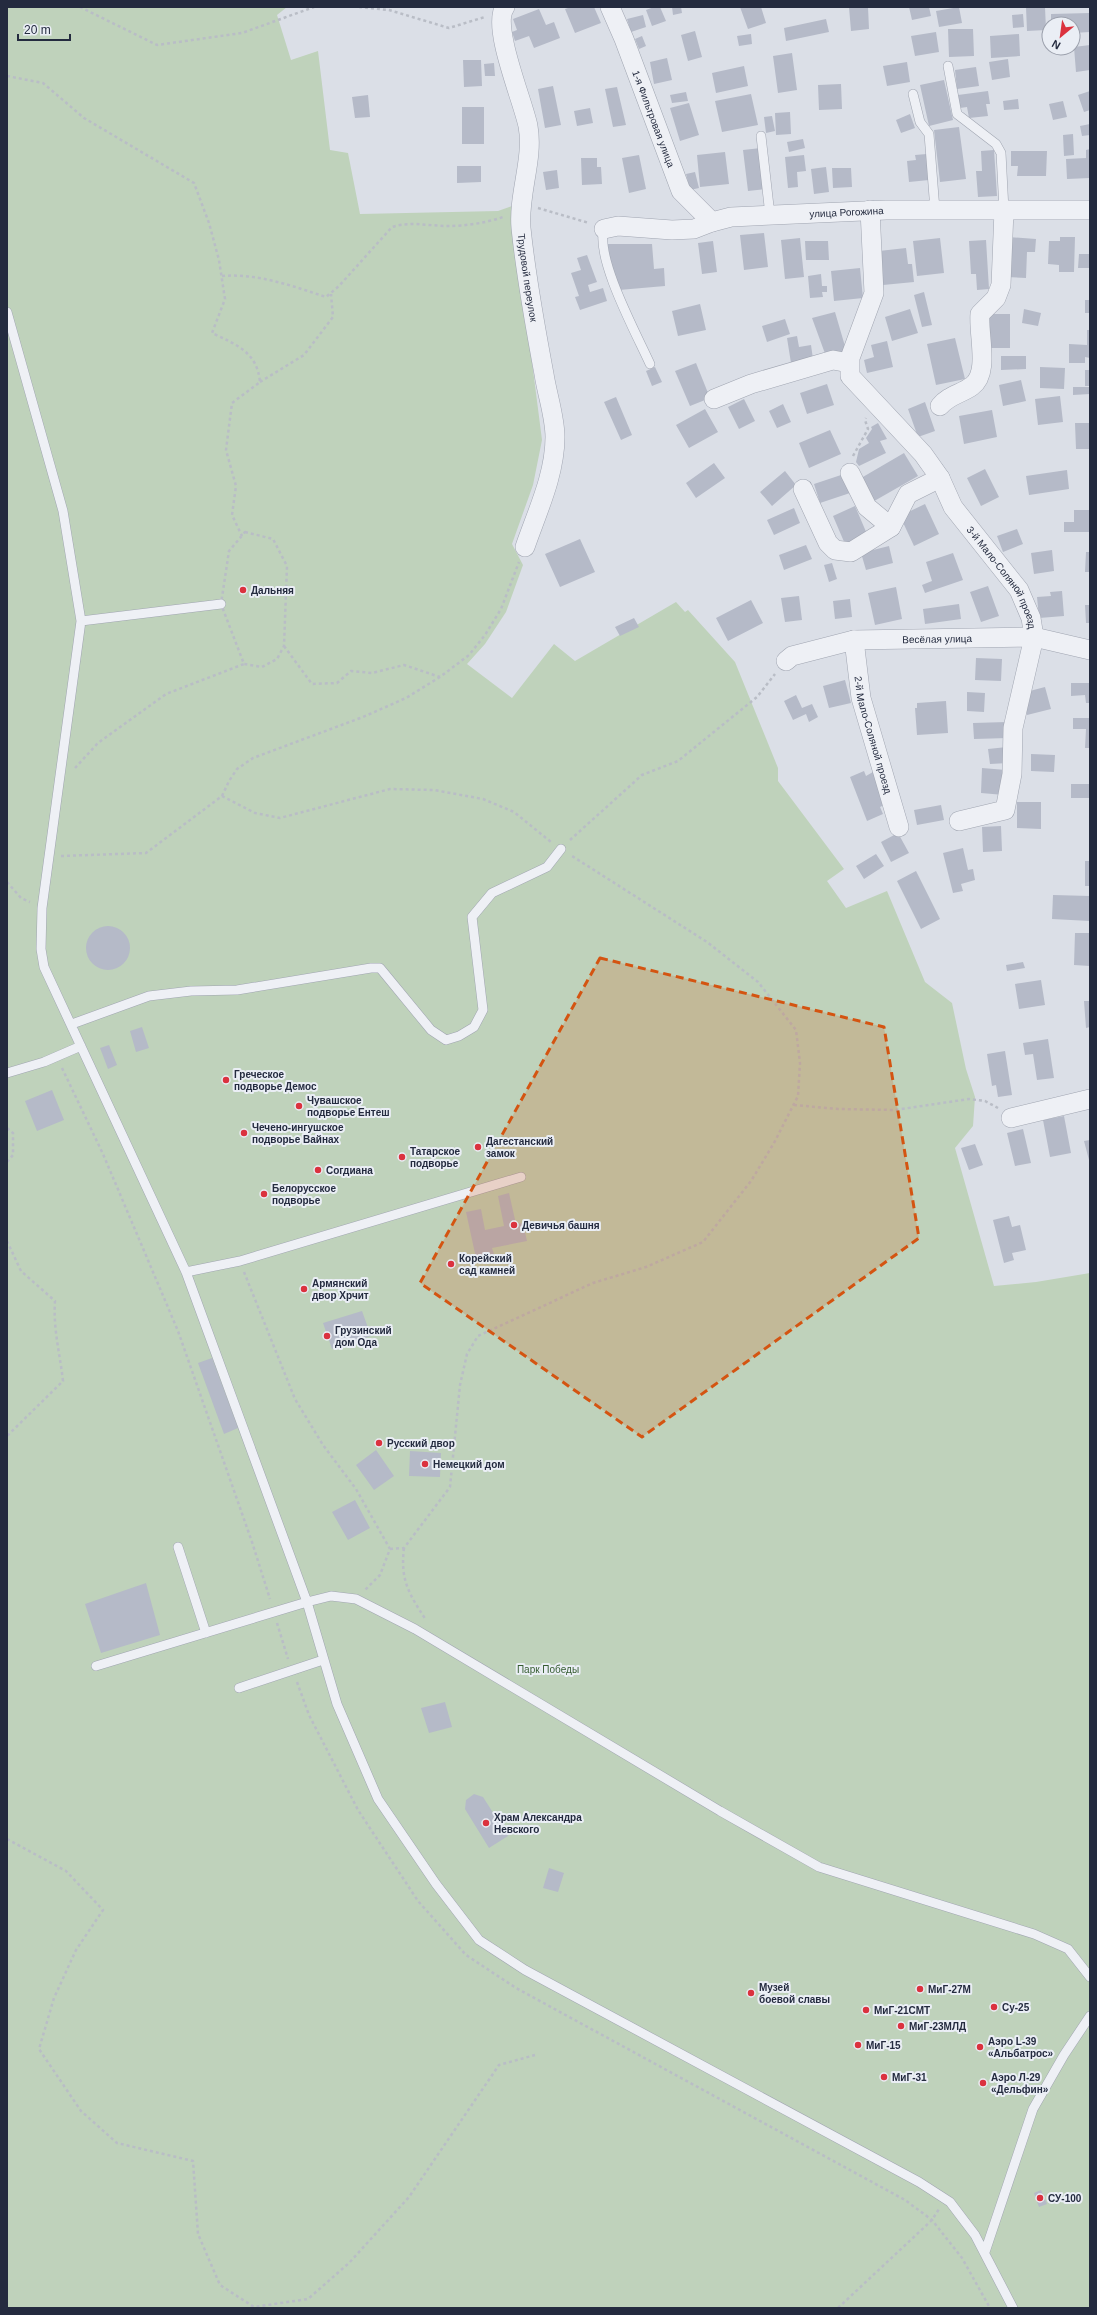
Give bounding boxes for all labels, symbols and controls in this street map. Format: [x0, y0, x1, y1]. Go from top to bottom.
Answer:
scale bar [18, 16, 70, 42]
north arrow [1041, 16, 1081, 56]
text: 20 m [24, 23, 51, 37]
text: N [1050, 38, 1063, 52]
street label: 1-я Фильтровая улица [630, 69, 677, 169]
street label: улица Рогожина [809, 205, 884, 219]
street label: Трудовой переулок [516, 233, 539, 323]
street label: 3-й Мало-Соляной проезд [964, 524, 1038, 630]
marker: Дальняя [238, 585, 248, 595]
place label: Дальняя [251, 585, 294, 596]
street label: Весёлая улица [902, 633, 973, 645]
street label: 2-й Мало-Соляной проезд [852, 675, 894, 795]
place label: Греческое подворье Демос [234, 1069, 317, 1092]
marker: Греческое подворье Демос [221, 1075, 231, 1085]
place label: Чувашское подворье Ентеш [307, 1095, 390, 1118]
marker: Чувашское подворье Ентеш [294, 1101, 304, 1111]
place label: Чечено-ингушское подворье Вайнах [252, 1122, 344, 1145]
marker: Чечено-ингушское подворье Вайнах [239, 1128, 249, 1138]
place label: Дагестанский замок [486, 1136, 553, 1159]
marker: Дагестанский замок [473, 1142, 483, 1152]
place label: Татарское подворье [410, 1146, 461, 1169]
marker: Татарское подворье [397, 1152, 407, 1162]
marker: Согдиана [313, 1165, 323, 1175]
place label: Согдиана [326, 1165, 373, 1176]
place label: Белорусское подворье [272, 1183, 336, 1206]
marker: Белорусское подворье [259, 1189, 269, 1199]
marker: Девичья башня [509, 1220, 519, 1230]
place label: Девичья башня [522, 1220, 600, 1231]
place label: Корейский сад камней [459, 1253, 515, 1276]
marker: Корейский сад камней [446, 1259, 456, 1269]
place label: Армянский двор Хрчит [312, 1278, 369, 1301]
marker: Армянский двор Хрчит [299, 1284, 309, 1294]
place label: Грузинский дом Ода [335, 1325, 392, 1348]
marker: Грузинский дом Ода [322, 1331, 332, 1341]
marker: Русский двор [374, 1438, 384, 1448]
place label: Русский двор [387, 1438, 455, 1449]
marker: Немецкий дом [420, 1459, 430, 1469]
place label: Немецкий дом [433, 1459, 505, 1470]
park label: Парк Победы [517, 1664, 579, 1675]
place label: Храм Александра Невского [494, 1812, 582, 1835]
marker: Храм Александра Невского [481, 1818, 491, 1828]
place label: Музей боевой славы [759, 1982, 830, 2005]
marker: МиГ-27М [915, 1984, 925, 1994]
place label: МиГ-27М [928, 1984, 971, 1995]
marker: Музей боевой славы [746, 1988, 756, 1998]
marker: Су-25 [989, 2002, 999, 2012]
place label: Су-25 [1002, 2002, 1030, 2013]
marker: МиГ-21СМТ [861, 2005, 871, 2015]
place label: МиГ-21СМТ [874, 2005, 930, 2016]
marker: МиГ-23МЛД [896, 2021, 906, 2031]
place label: МиГ-23МЛД [909, 2021, 966, 2032]
place label: Аэро L-39 «Альбатрос» [988, 2036, 1054, 2059]
marker: МиГ-15 [853, 2040, 863, 2050]
place label: МиГ-15 [866, 2040, 901, 2051]
marker: Аэро L-39 «Альбатрос» [975, 2042, 985, 2052]
marker: МиГ-31 [879, 2072, 889, 2082]
place label: МиГ-31 [892, 2072, 927, 2083]
place label: Аэро Л-29 «Дельфин» [991, 2072, 1049, 2095]
marker: Аэро Л-29 «Дельфин» [978, 2078, 988, 2088]
marker: СУ-100 [1035, 2193, 1045, 2203]
place label: СУ-100 [1048, 2193, 1082, 2204]

